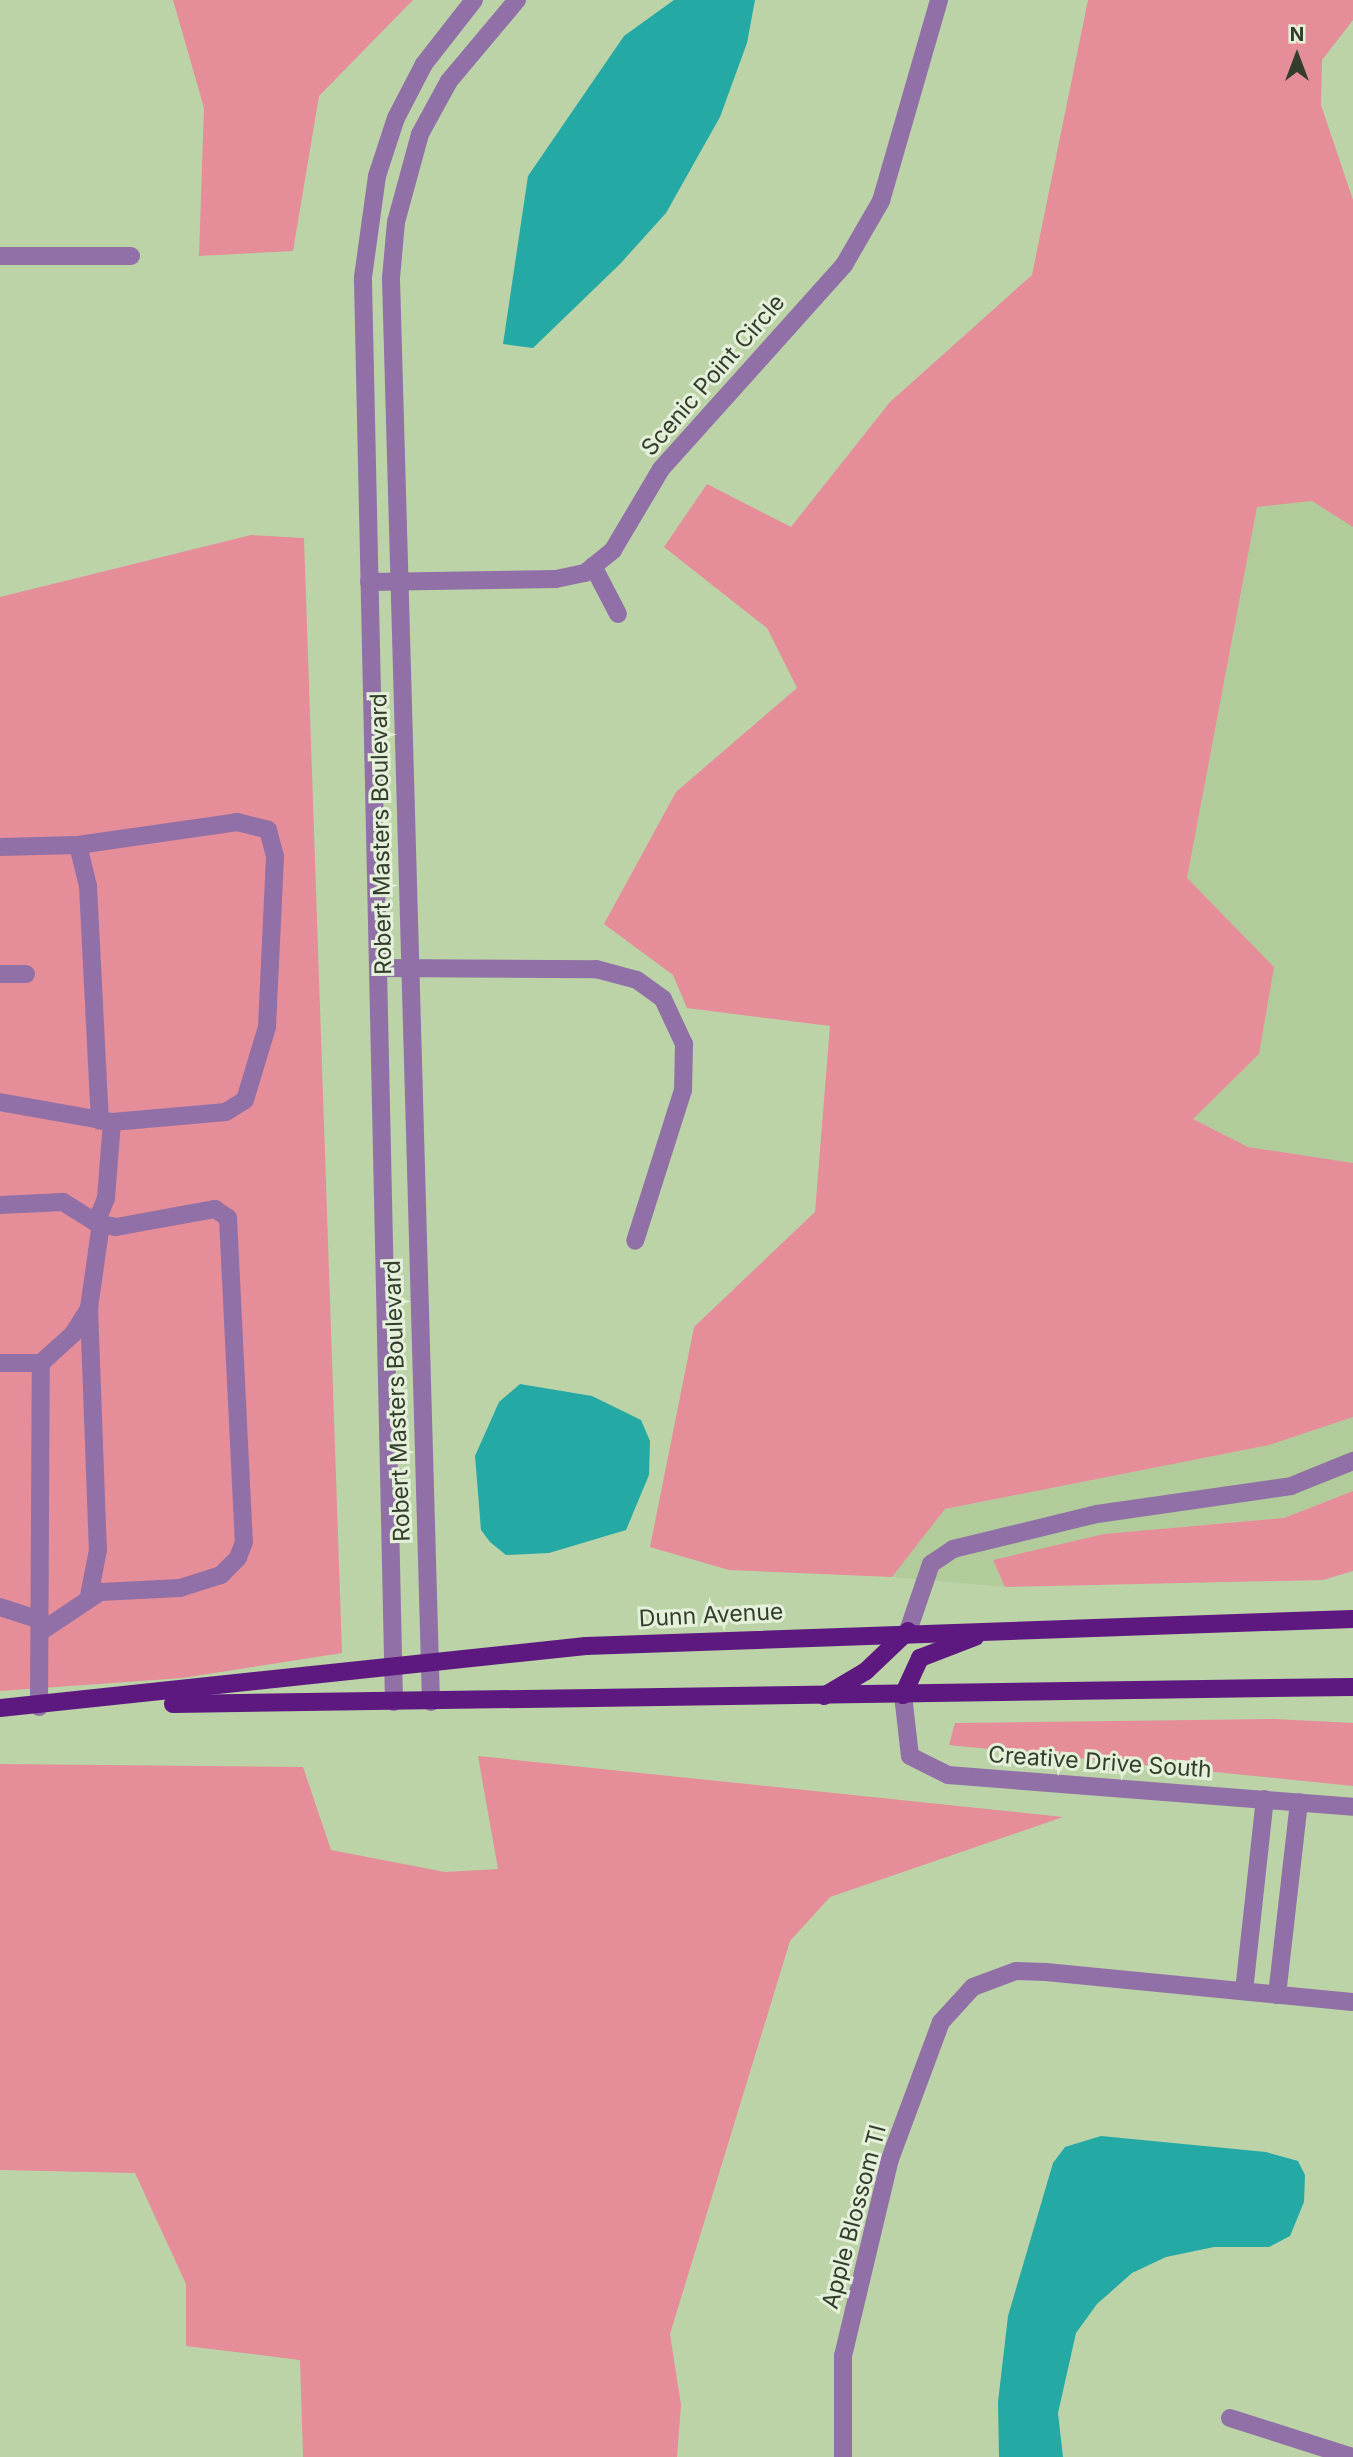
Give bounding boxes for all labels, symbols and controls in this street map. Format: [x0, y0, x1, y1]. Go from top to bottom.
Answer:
north arrow [1262, 21, 1332, 91]
text: N [1290, 23, 1304, 46]
street label: Scenic Point Circle [636, 289, 790, 461]
street label: Robert Masters Boulevard [365, 693, 397, 975]
street label: Robert Masters Boulevard [378, 1260, 416, 1542]
street label: Dunn Avenue [638, 1597, 784, 1633]
street label: Creative Drive South [987, 1740, 1213, 1784]
street label: Apple Blossom Tl [816, 2122, 892, 2312]

